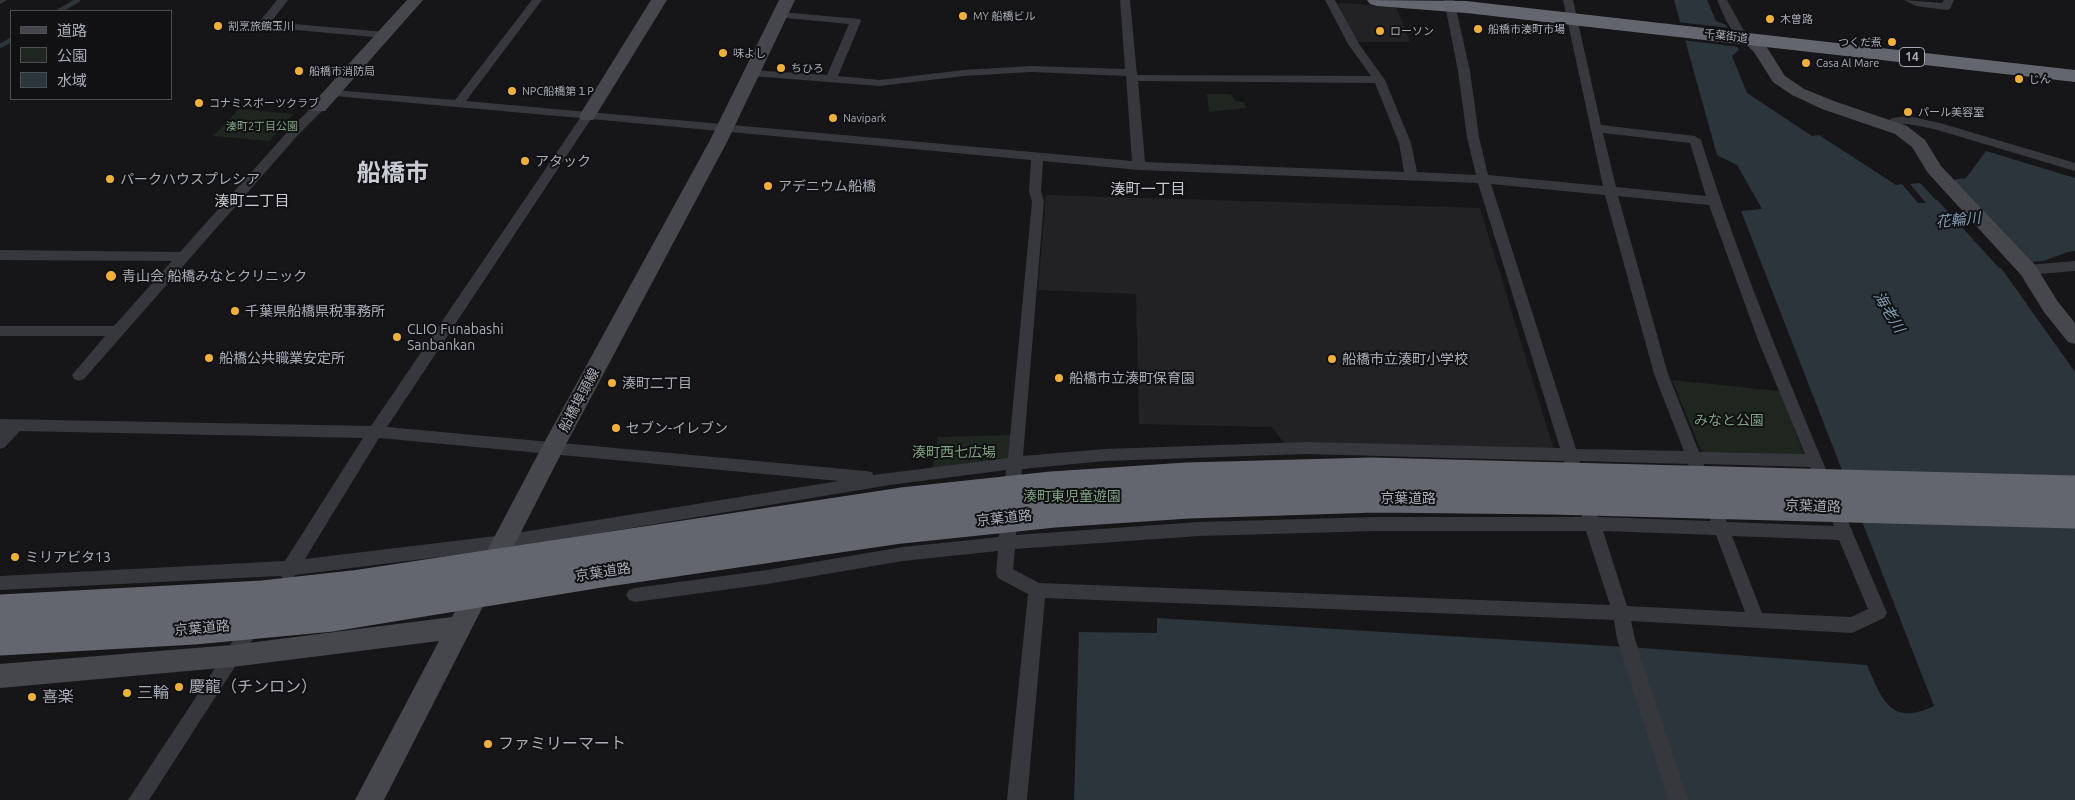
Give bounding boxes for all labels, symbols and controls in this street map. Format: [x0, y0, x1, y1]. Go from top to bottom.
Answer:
place label: MY 船橋ビル [973, 9, 1035, 23]
legend [10, 10, 172, 100]
marker: MY 船橋ビル [957, 10, 969, 22]
place label: 木曽路 [1780, 12, 1813, 26]
marker: 木曽路 [1764, 13, 1776, 25]
place label: 割烹旅館玉川 [228, 19, 294, 33]
marker: 割烹旅館玉川 [212, 20, 224, 32]
text: 道路 [57, 22, 87, 39]
place label: 船橋市湊町市場 [1488, 22, 1565, 36]
marker: 船橋市湊町市場 [1472, 23, 1484, 35]
place label: ローソン [1390, 24, 1434, 38]
marker: ローソン [1374, 25, 1386, 37]
street label: 千葉街道 [1703, 27, 1749, 45]
place label: つくだ煮 [1838, 35, 1882, 49]
marker: つくだ煮 [1886, 36, 1898, 48]
place label: 味よし [733, 46, 766, 60]
text: 公園 [57, 47, 87, 64]
marker: 味よし [717, 47, 729, 59]
road number: 14 [1900, 48, 1924, 66]
place label: Casa Al Mare [1816, 56, 1879, 70]
marker: Casa Al Mare [1800, 57, 1812, 69]
place label: ちひろ [791, 61, 824, 75]
marker: ちひろ [775, 62, 787, 74]
place label: 船橋市消防局 [309, 64, 375, 78]
marker: 船橋市消防局 [293, 65, 305, 77]
text: 水域 [57, 72, 87, 89]
place label: じん [2029, 72, 2051, 86]
marker: じん [2013, 73, 2025, 85]
place label: NPC船橋第１P [522, 84, 594, 98]
marker: NPC船橋第１P [506, 85, 518, 97]
place label: コナミスポーツクラブ [209, 96, 319, 110]
marker: コナミスポーツクラブ [193, 97, 205, 109]
place label: パール美容室 [1918, 105, 1984, 119]
marker: パール美容室 [1902, 106, 1914, 118]
place label: Navipark [843, 111, 886, 125]
marker: Navipark [827, 112, 839, 124]
park label: 湊町2丁目公園 [226, 119, 298, 133]
place label: アタック [535, 153, 591, 169]
marker: アタック [519, 155, 531, 167]
district label: 船橋市 [357, 159, 429, 187]
place label: パークハウスプレシア [120, 171, 260, 187]
marker: パークハウスプレシア [104, 173, 116, 185]
place label: アデニウム船橋 [778, 178, 876, 194]
marker: アデニウム船橋 [762, 180, 774, 192]
district label: 湊町一丁目 [1111, 180, 1185, 198]
district label: 湊町二丁目 [215, 192, 289, 210]
water label: 花輪川 [1935, 209, 1981, 231]
place label: 青山会 船橋みなとクリニック [122, 268, 307, 284]
marker: 青山会 船橋みなとクリニック [104, 269, 118, 283]
water label: 海老川 [1870, 288, 1908, 336]
place label: 千葉県船橋県税事務所 [245, 303, 385, 319]
marker: 千葉県船橋県税事務所 [229, 305, 241, 317]
place label: CLIO Funabashi Sanbankan [407, 321, 504, 354]
marker: CLIO Funabashi Sanbankan [391, 331, 403, 343]
place label: 船橋公共職業安定所 [219, 350, 345, 366]
place label: 船橋市立湊町小学校 [1342, 351, 1468, 367]
marker: 船橋公共職業安定所 [203, 352, 215, 364]
marker: 船橋市立湊町小学校 [1326, 353, 1338, 365]
street label: 船橋埠頭線 [555, 365, 603, 435]
place label: 船橋市立湊町保育園 [1069, 370, 1195, 386]
marker: 船橋市立湊町保育園 [1053, 372, 1065, 384]
place label: 湊町二丁目 [622, 375, 692, 391]
marker: 湊町二丁目 [606, 377, 618, 389]
park label: みなと公園 [1694, 412, 1764, 428]
place label: セブン-イレブン [626, 420, 728, 436]
marker: セブン-イレブン [610, 422, 622, 434]
park label: 湊町西七広場 [912, 444, 996, 460]
park label: 湊町東児童遊園 [1023, 488, 1121, 504]
street label: 京葉道路 [1380, 490, 1436, 506]
street label: 京葉道路 [1785, 497, 1841, 515]
street label: 京葉道路 [975, 507, 1033, 529]
place label: ミリアビタ13 [25, 549, 111, 565]
marker: ミリアビタ13 [9, 551, 21, 563]
street label: 京葉道路 [574, 559, 632, 585]
street label: 京葉道路 [173, 617, 231, 639]
place label: 慶龍（チンロン） [189, 677, 317, 697]
marker: 慶龍（チンロン） [173, 681, 185, 693]
place label: 三輪 [137, 683, 169, 703]
place label: 喜楽 [42, 687, 74, 707]
marker: 三輪 [121, 687, 133, 699]
marker: 喜楽 [26, 691, 38, 703]
place label: ファミリーマート [498, 734, 626, 754]
marker: ファミリーマート [482, 738, 494, 750]

